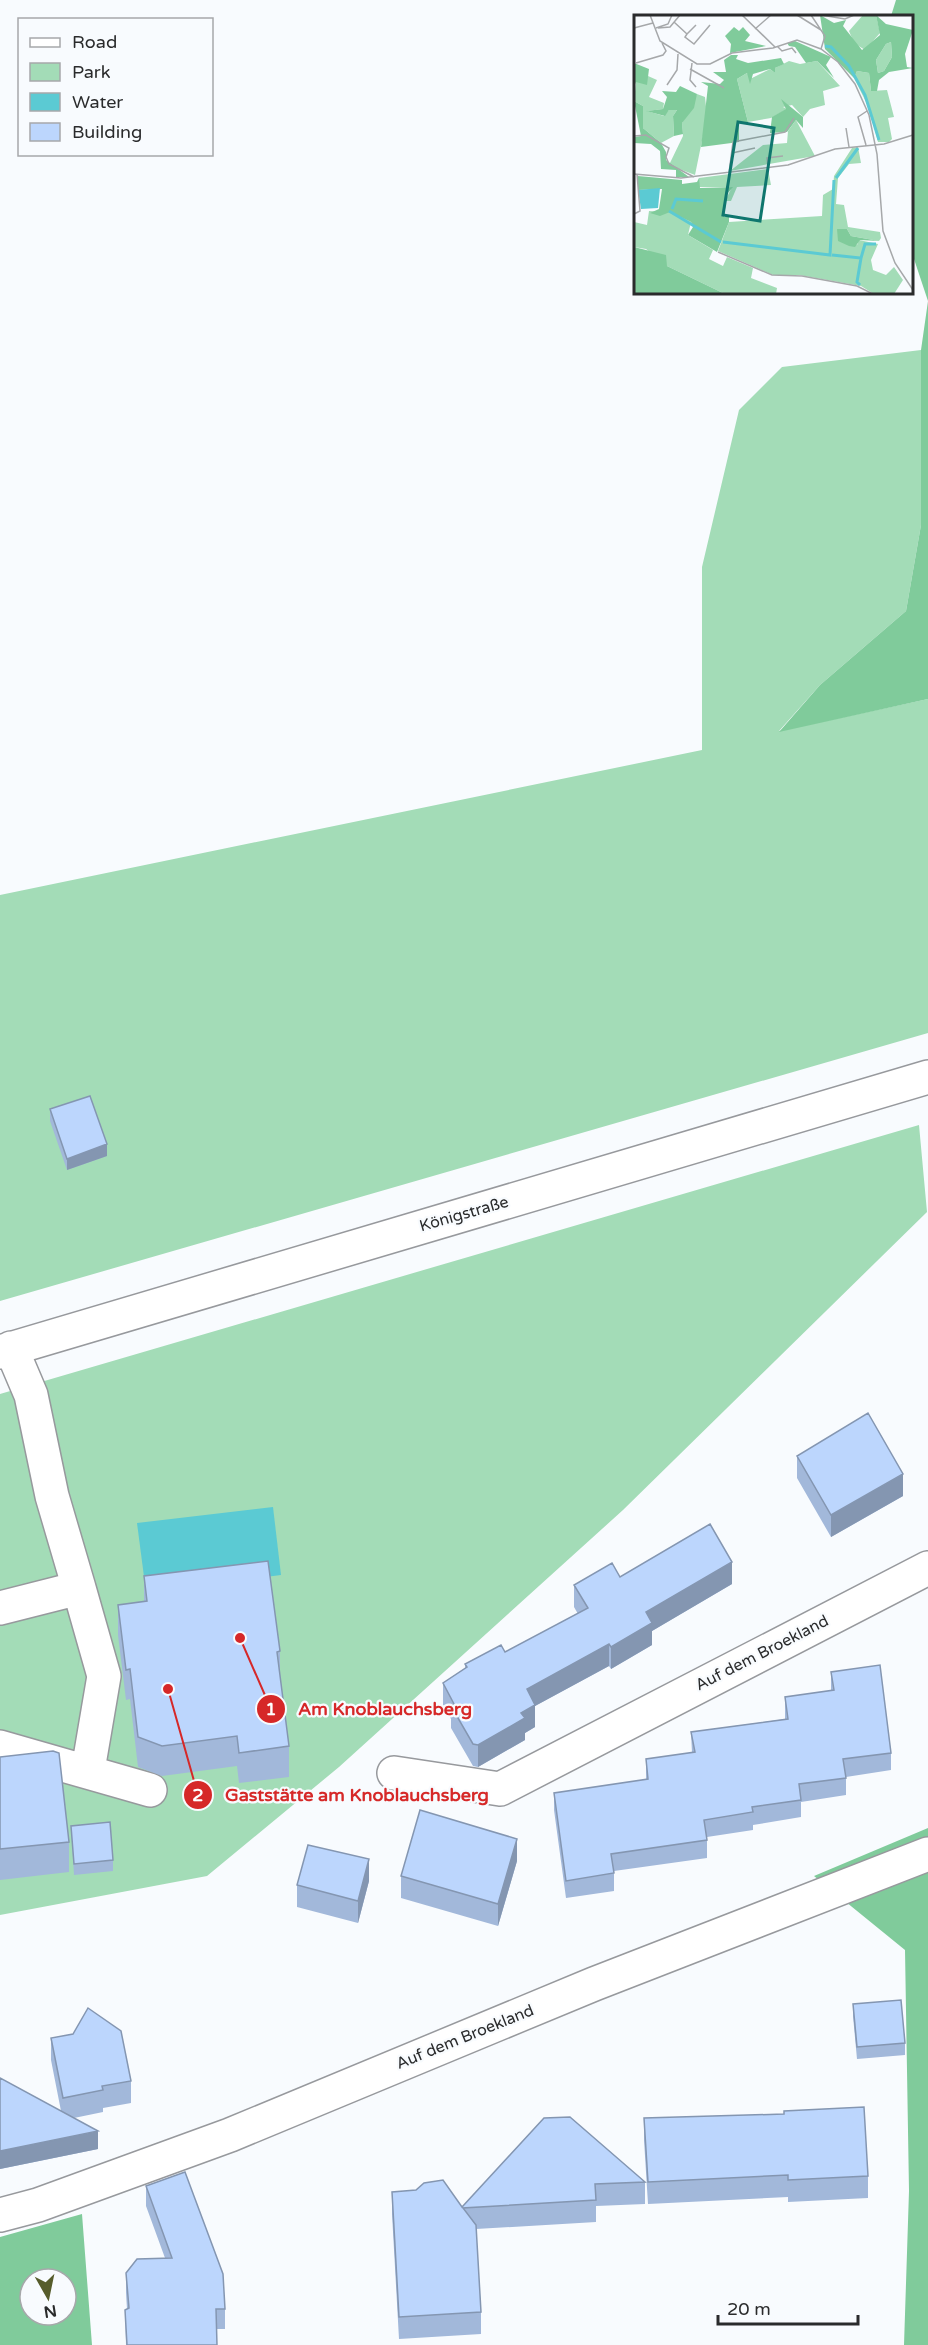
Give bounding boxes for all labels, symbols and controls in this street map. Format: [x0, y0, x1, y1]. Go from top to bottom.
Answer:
inset map [634, 15, 913, 294]
legend [18, 18, 213, 156]
text: Road [72, 31, 117, 53]
text: Park [72, 61, 111, 83]
text: Water [72, 91, 123, 113]
text: Building [72, 121, 142, 143]
street label: Königstraße [417, 1192, 511, 1236]
street label: Auf dem Broekland [692, 1611, 832, 1695]
callout: Am Knoblauchsberg [256, 1691, 484, 1727]
text: 1 [265, 1698, 277, 1720]
text: Am Knoblauchsberg [298, 1698, 472, 1720]
callout: Gaststätte am Knoblauchsberg [183, 1777, 501, 1813]
text: 2 [192, 1784, 204, 1806]
text: Gaststätte am Knoblauchsberg [225, 1784, 489, 1806]
street label: Auf dem Broekland [393, 2000, 537, 2074]
north arrow [18, 2267, 78, 2327]
scale bar [718, 2288, 858, 2326]
text: 20 m [727, 2298, 771, 2320]
text: N [42, 2300, 58, 2322]

